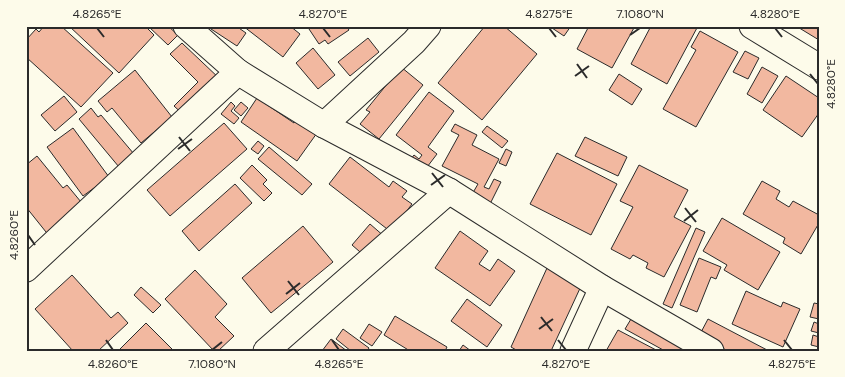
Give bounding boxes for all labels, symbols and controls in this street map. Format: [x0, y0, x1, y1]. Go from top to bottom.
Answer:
text: 4.8265°E [72, 6, 122, 22]
text: 4.8270°E [299, 6, 348, 22]
text: 4.8275°E [525, 6, 573, 22]
text: 7.1080°N [616, 6, 664, 22]
text: 4.8280°E [750, 6, 800, 22]
text: 4.8280°E [823, 59, 839, 109]
text: 4.8260°E [6, 210, 22, 260]
text: 4.8260°E [88, 356, 138, 372]
text: 7.1080°N [188, 356, 236, 372]
text: 4.8265°E [314, 356, 364, 372]
text: 4.8270°E [542, 356, 591, 372]
text: 4.8275°E [768, 356, 816, 372]

